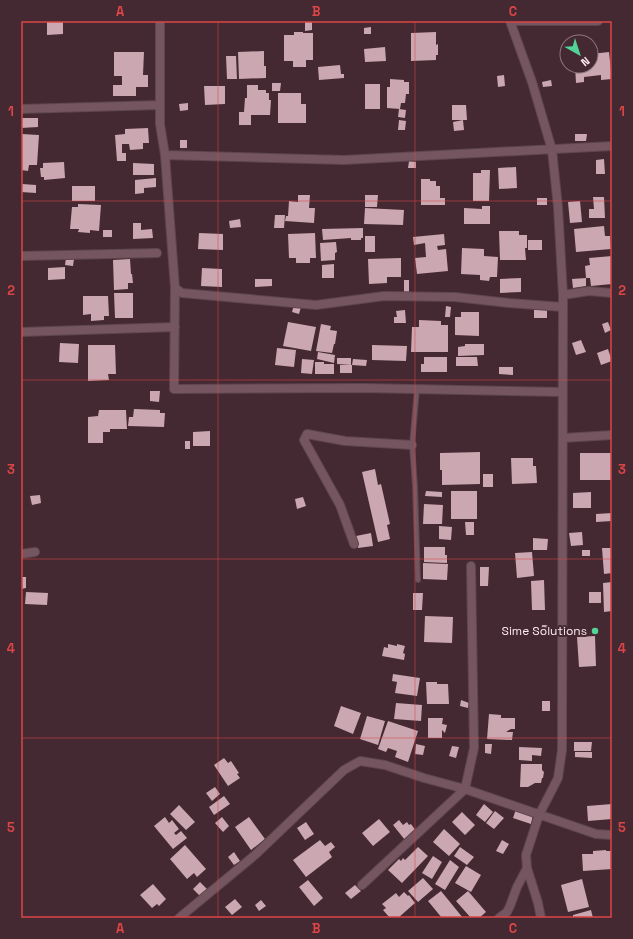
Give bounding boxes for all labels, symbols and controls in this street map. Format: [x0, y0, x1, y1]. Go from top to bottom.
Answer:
text: A [116, 3, 125, 20]
text: B [312, 3, 321, 20]
text: C [509, 3, 517, 20]
north arrow [559, 34, 599, 74]
text: N [578, 54, 593, 70]
text: 1 [8, 103, 14, 120]
text: 1 [619, 103, 625, 120]
text: 2 [7, 282, 15, 299]
text: 2 [618, 282, 626, 299]
text: 3 [7, 461, 15, 478]
text: 3 [618, 461, 626, 478]
place label: Sime Solutions [502, 623, 587, 639]
marker: Sime Solutions [590, 626, 600, 636]
text: 4 [7, 640, 15, 657]
text: 4 [618, 640, 626, 657]
text: 5 [7, 819, 15, 836]
text: 5 [618, 819, 626, 836]
text: A [116, 920, 125, 937]
text: B [312, 920, 321, 937]
text: C [509, 920, 517, 937]

